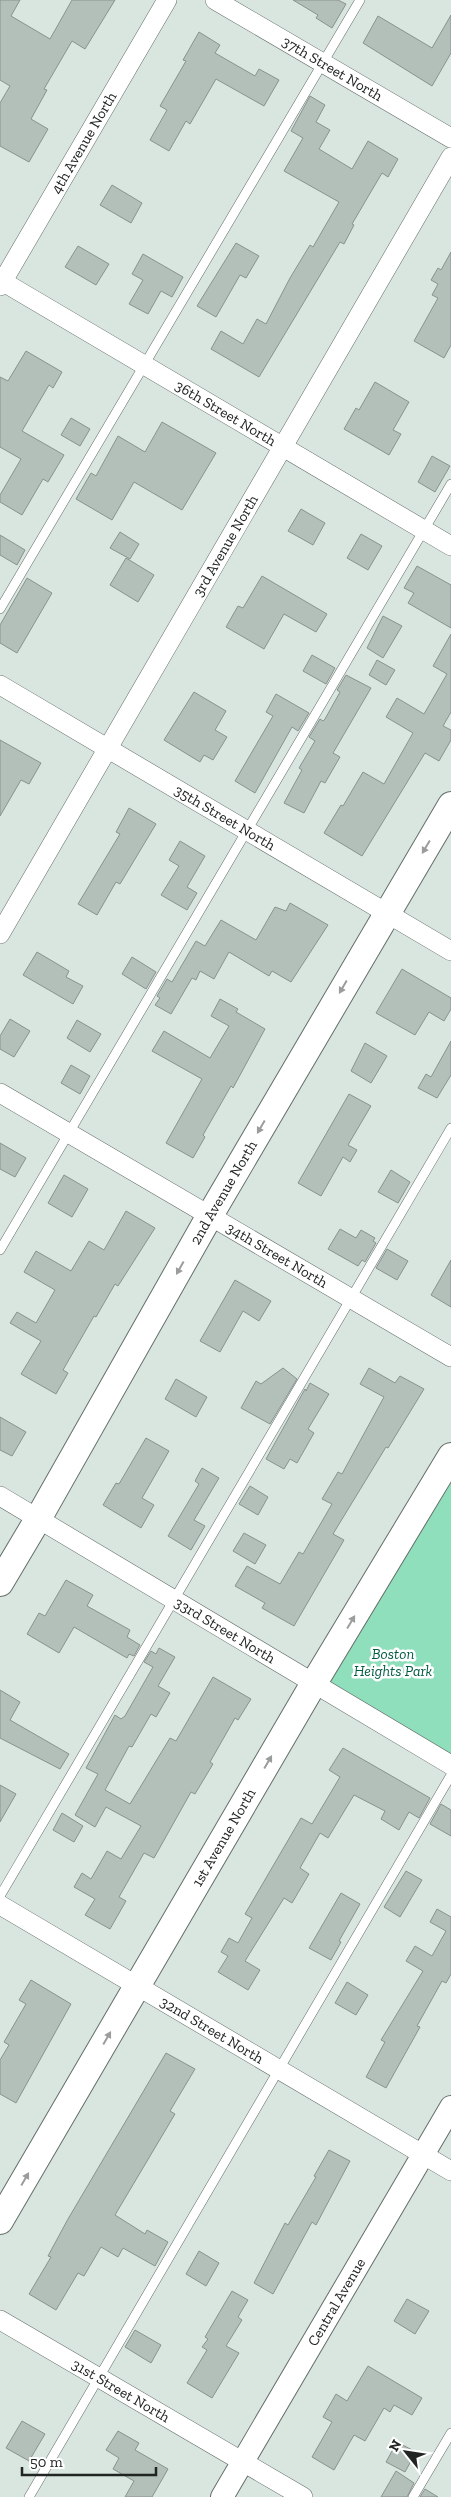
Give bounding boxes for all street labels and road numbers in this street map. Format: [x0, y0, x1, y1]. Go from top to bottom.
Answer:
street label: 37th Street North [279, 32, 386, 105]
street label: 4th Avenue North [47, 88, 121, 197]
street label: 36th Street North [172, 376, 280, 450]
street label: 3rd Avenue North [189, 491, 262, 600]
street label: 35th Street North [171, 781, 279, 855]
street label: 2nd Avenue North [186, 1137, 261, 1248]
street label: 34th Street North [223, 1218, 331, 1292]
street label: 33rd Street North [171, 1593, 279, 1668]
street label: 1st Avenue North [188, 1785, 260, 1890]
street label: 32nd Street North [157, 1992, 267, 2068]
street label: Central Avenue [304, 2255, 369, 2349]
street label: 31st Street North [69, 2355, 174, 2427]

